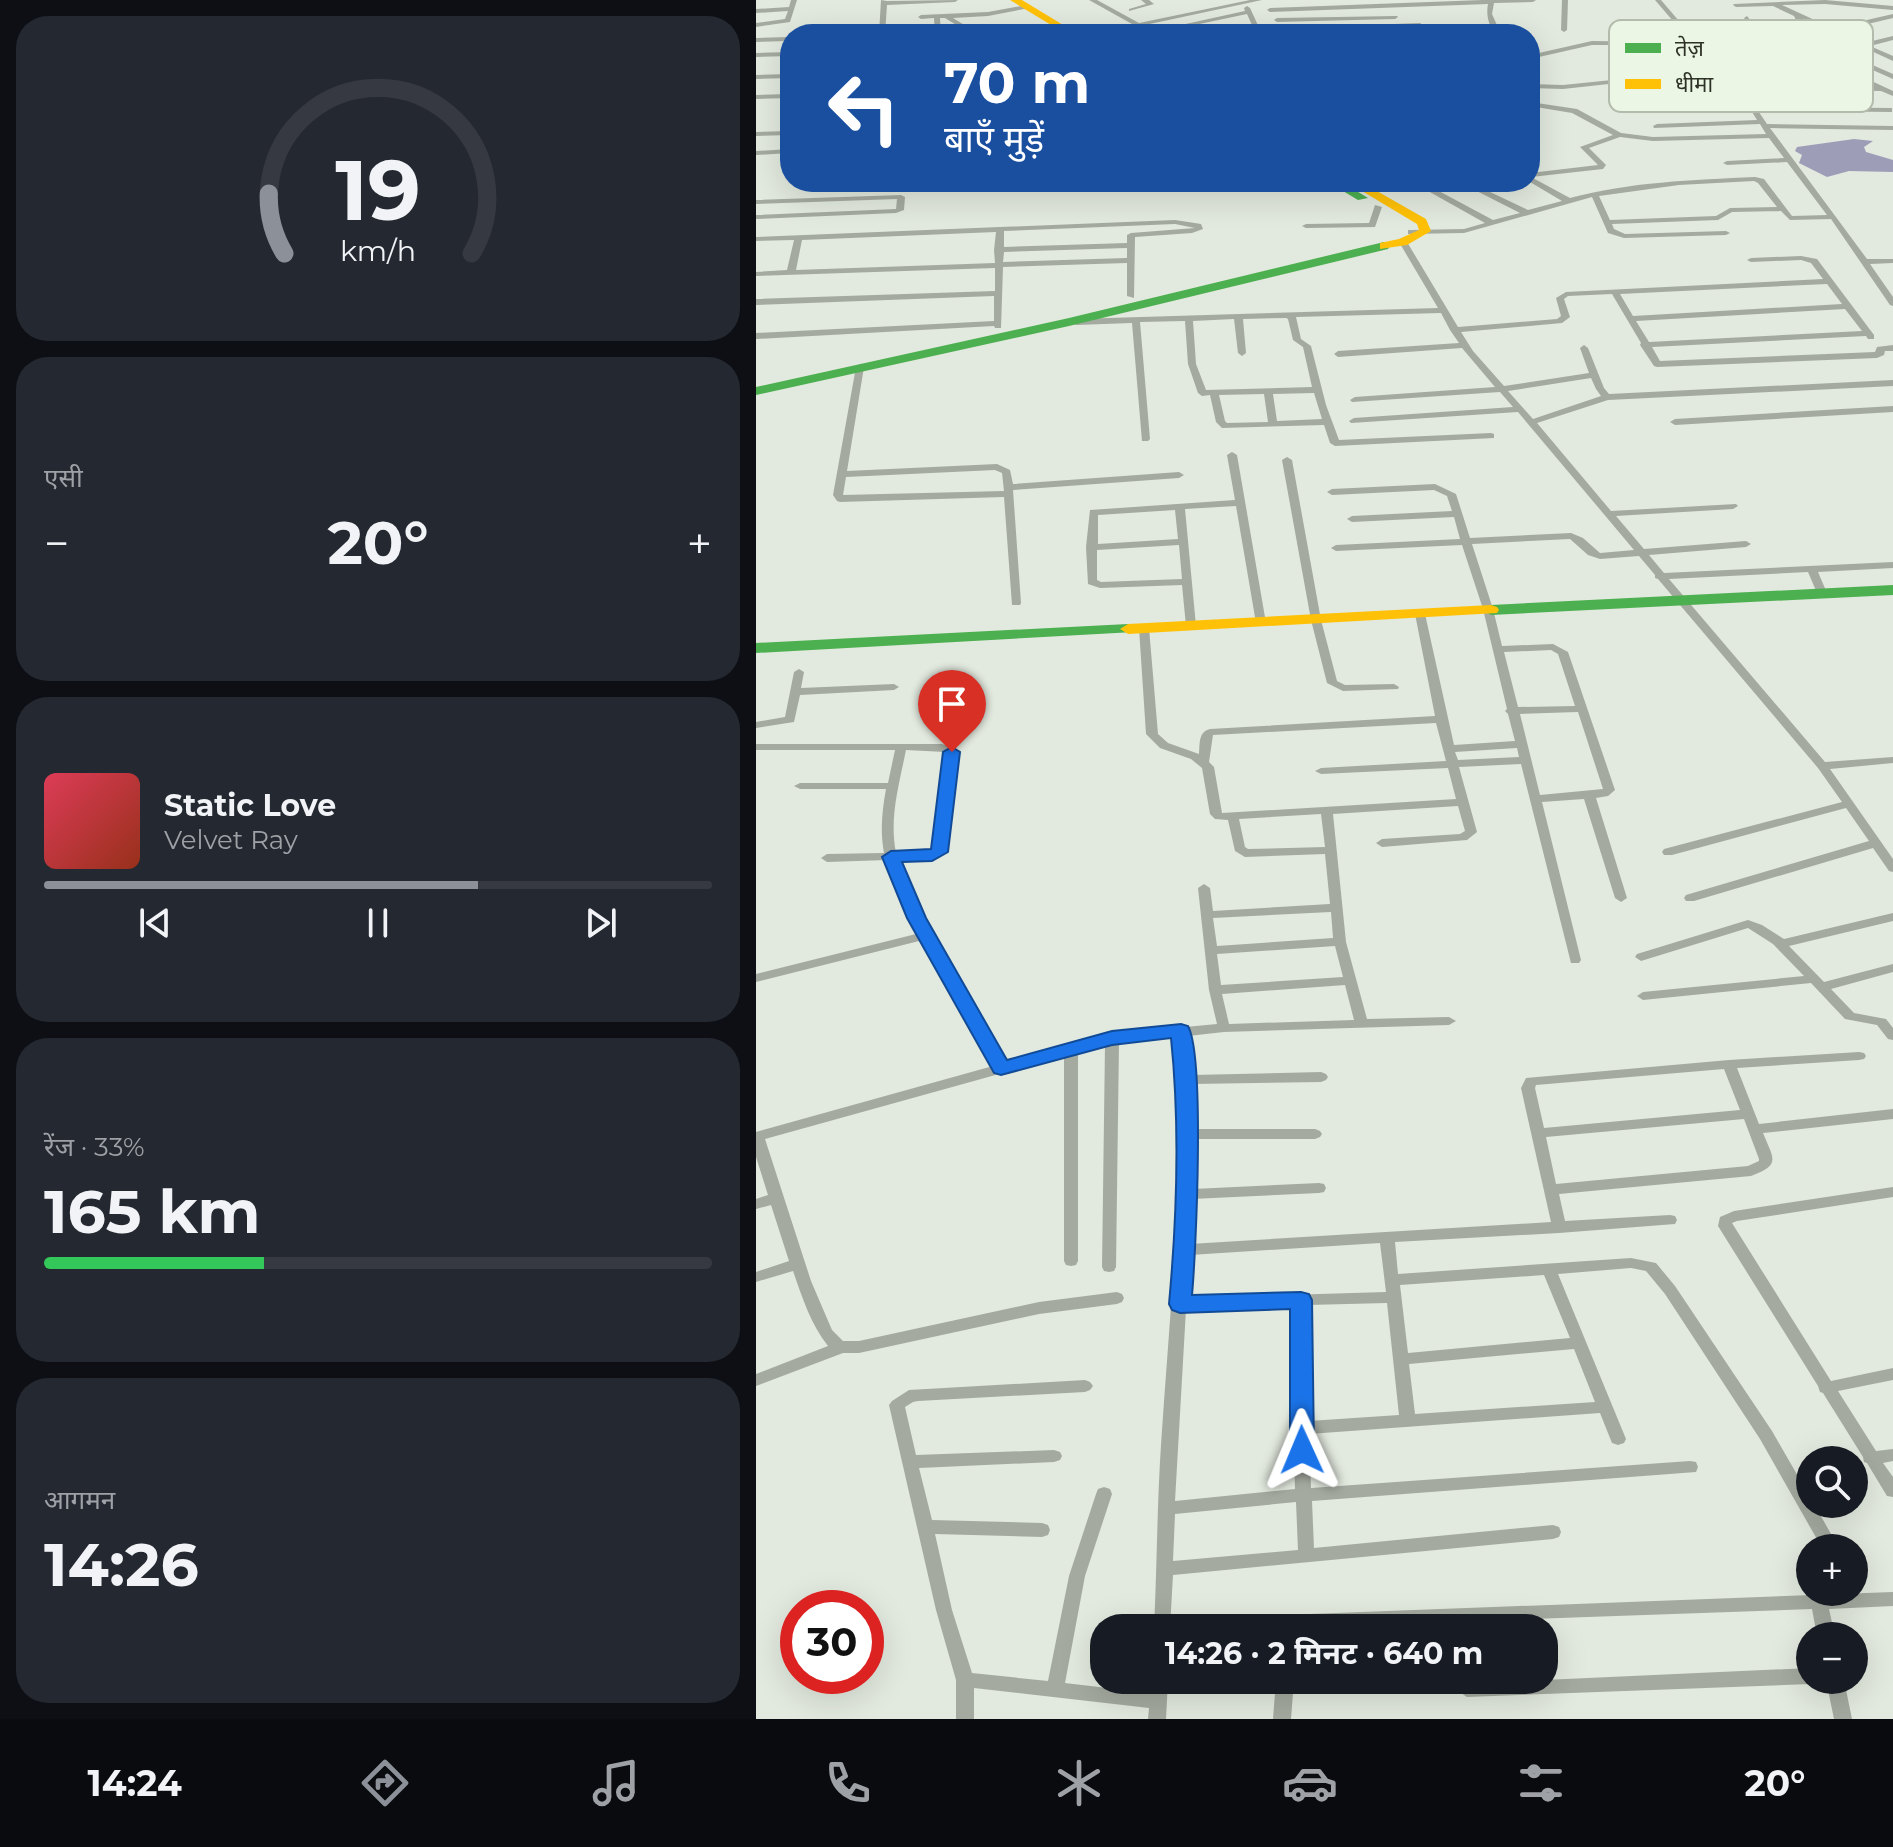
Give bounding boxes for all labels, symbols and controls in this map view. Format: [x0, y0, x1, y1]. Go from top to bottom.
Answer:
legend [1609, 20, 1873, 112]
text: तेज़ [1675, 35, 1705, 62]
text: 70 m [944, 49, 1090, 117]
icon: left [812, 56, 916, 160]
text: धीमा [1675, 71, 1713, 98]
text: बाएँ मुड़ें [944, 117, 1044, 161]
text: 19 [335, 139, 421, 241]
text: km/h [340, 233, 416, 268]
text: एसी [44, 462, 83, 494]
text: 20° [327, 506, 429, 579]
text: − [44, 516, 69, 570]
text: + [687, 516, 712, 570]
pin [918, 670, 986, 752]
icon: arrive [930, 682, 974, 726]
text: Static Love [164, 787, 336, 824]
text: Velvet Ray [164, 824, 298, 856]
icon: previous [133, 901, 177, 945]
icon: pause [356, 901, 400, 945]
icon: next [579, 901, 623, 945]
text: रेंज · 33% [44, 1131, 145, 1163]
text: 165 km [44, 1175, 260, 1248]
position arrow [1260, 1408, 1344, 1492]
map controls [1796, 1446, 1868, 1694]
button: search [1796, 1446, 1868, 1518]
text: आगमन [44, 1484, 115, 1516]
text: 14:26 [44, 1528, 199, 1601]
button: + [1796, 1534, 1868, 1606]
speed limit sign: 30 [780, 1590, 884, 1694]
button: − [1796, 1622, 1868, 1694]
text: 14:26 · 2 मिनट · 640 m [1165, 1635, 1483, 1672]
icon: directions [357, 1755, 413, 1811]
icon: music [588, 1755, 644, 1811]
icon: phone [820, 1755, 876, 1811]
icon: climate [1051, 1755, 1107, 1811]
icon: car [1282, 1755, 1338, 1811]
icon: filters [1513, 1755, 1569, 1811]
text: 14:24 [88, 1761, 182, 1805]
text: 20° [1745, 1761, 1805, 1805]

